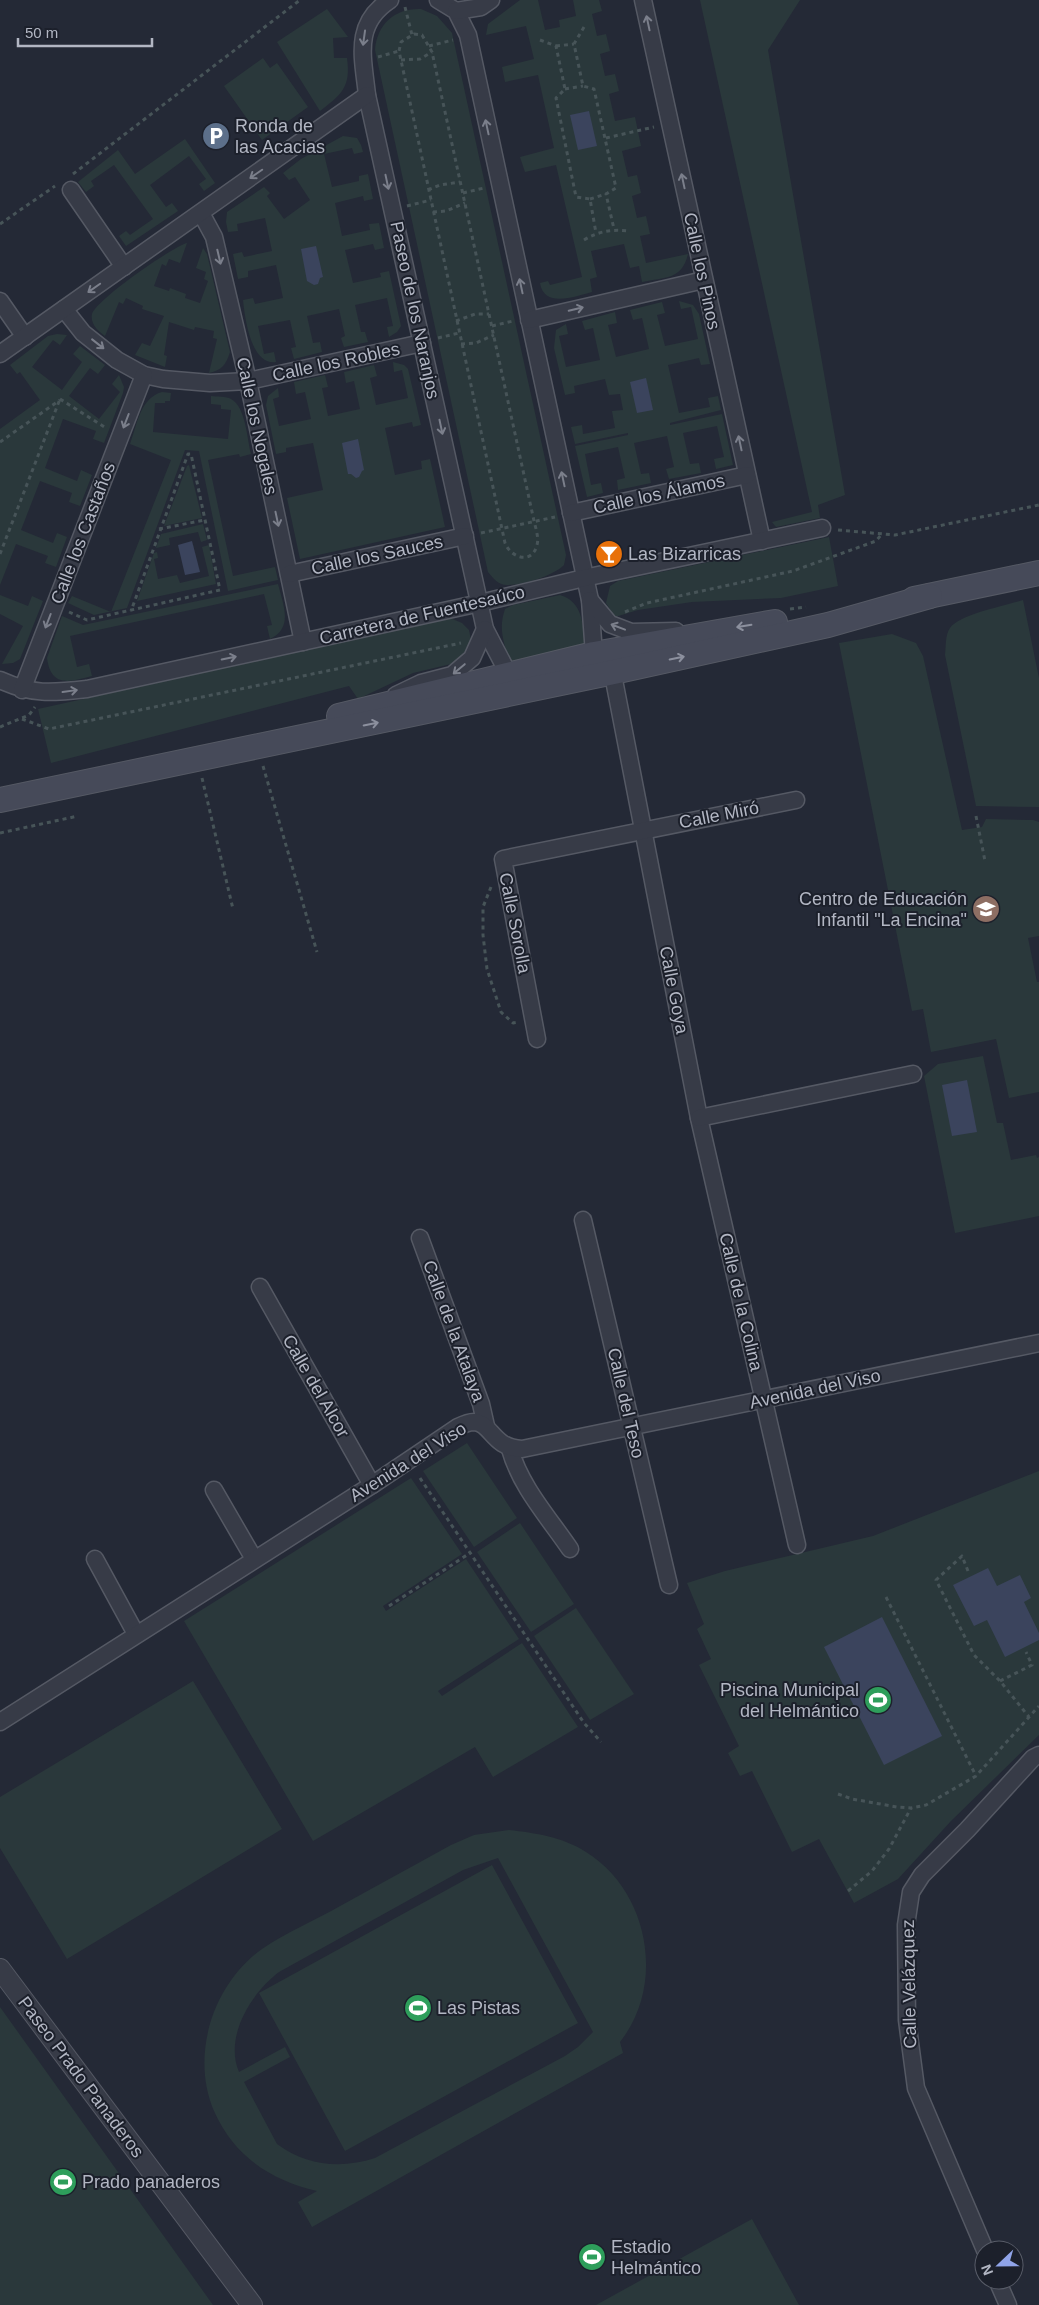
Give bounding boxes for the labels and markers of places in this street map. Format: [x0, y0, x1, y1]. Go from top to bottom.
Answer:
place label: Ronda de las Acacias [235, 116, 325, 157]
parking icon: Ronda de las Acacias [201, 121, 231, 151]
bar icon: Las Bizarricas [594, 539, 624, 569]
place label: Las Bizarricas [628, 544, 741, 564]
place label: Centro de Educación Infantil "La Encina" [799, 889, 967, 930]
school or university icon: Centro de Educación Infantil "La Encina" [971, 894, 1001, 924]
place label: Piscina Municipal del Helmántico [720, 1680, 859, 1721]
sports icon: Piscina Municipal del Helmántico [863, 1685, 893, 1715]
sports icon: Las Pistas [403, 1993, 433, 2023]
place label: Las Pistas [437, 1998, 520, 2018]
sports icon: Prado panaderos [48, 2167, 78, 2197]
place label: Prado panaderos [82, 2172, 220, 2192]
place label: Estadio Helmántico [611, 2237, 701, 2278]
sports icon: Estadio Helmántico [577, 2242, 607, 2272]

